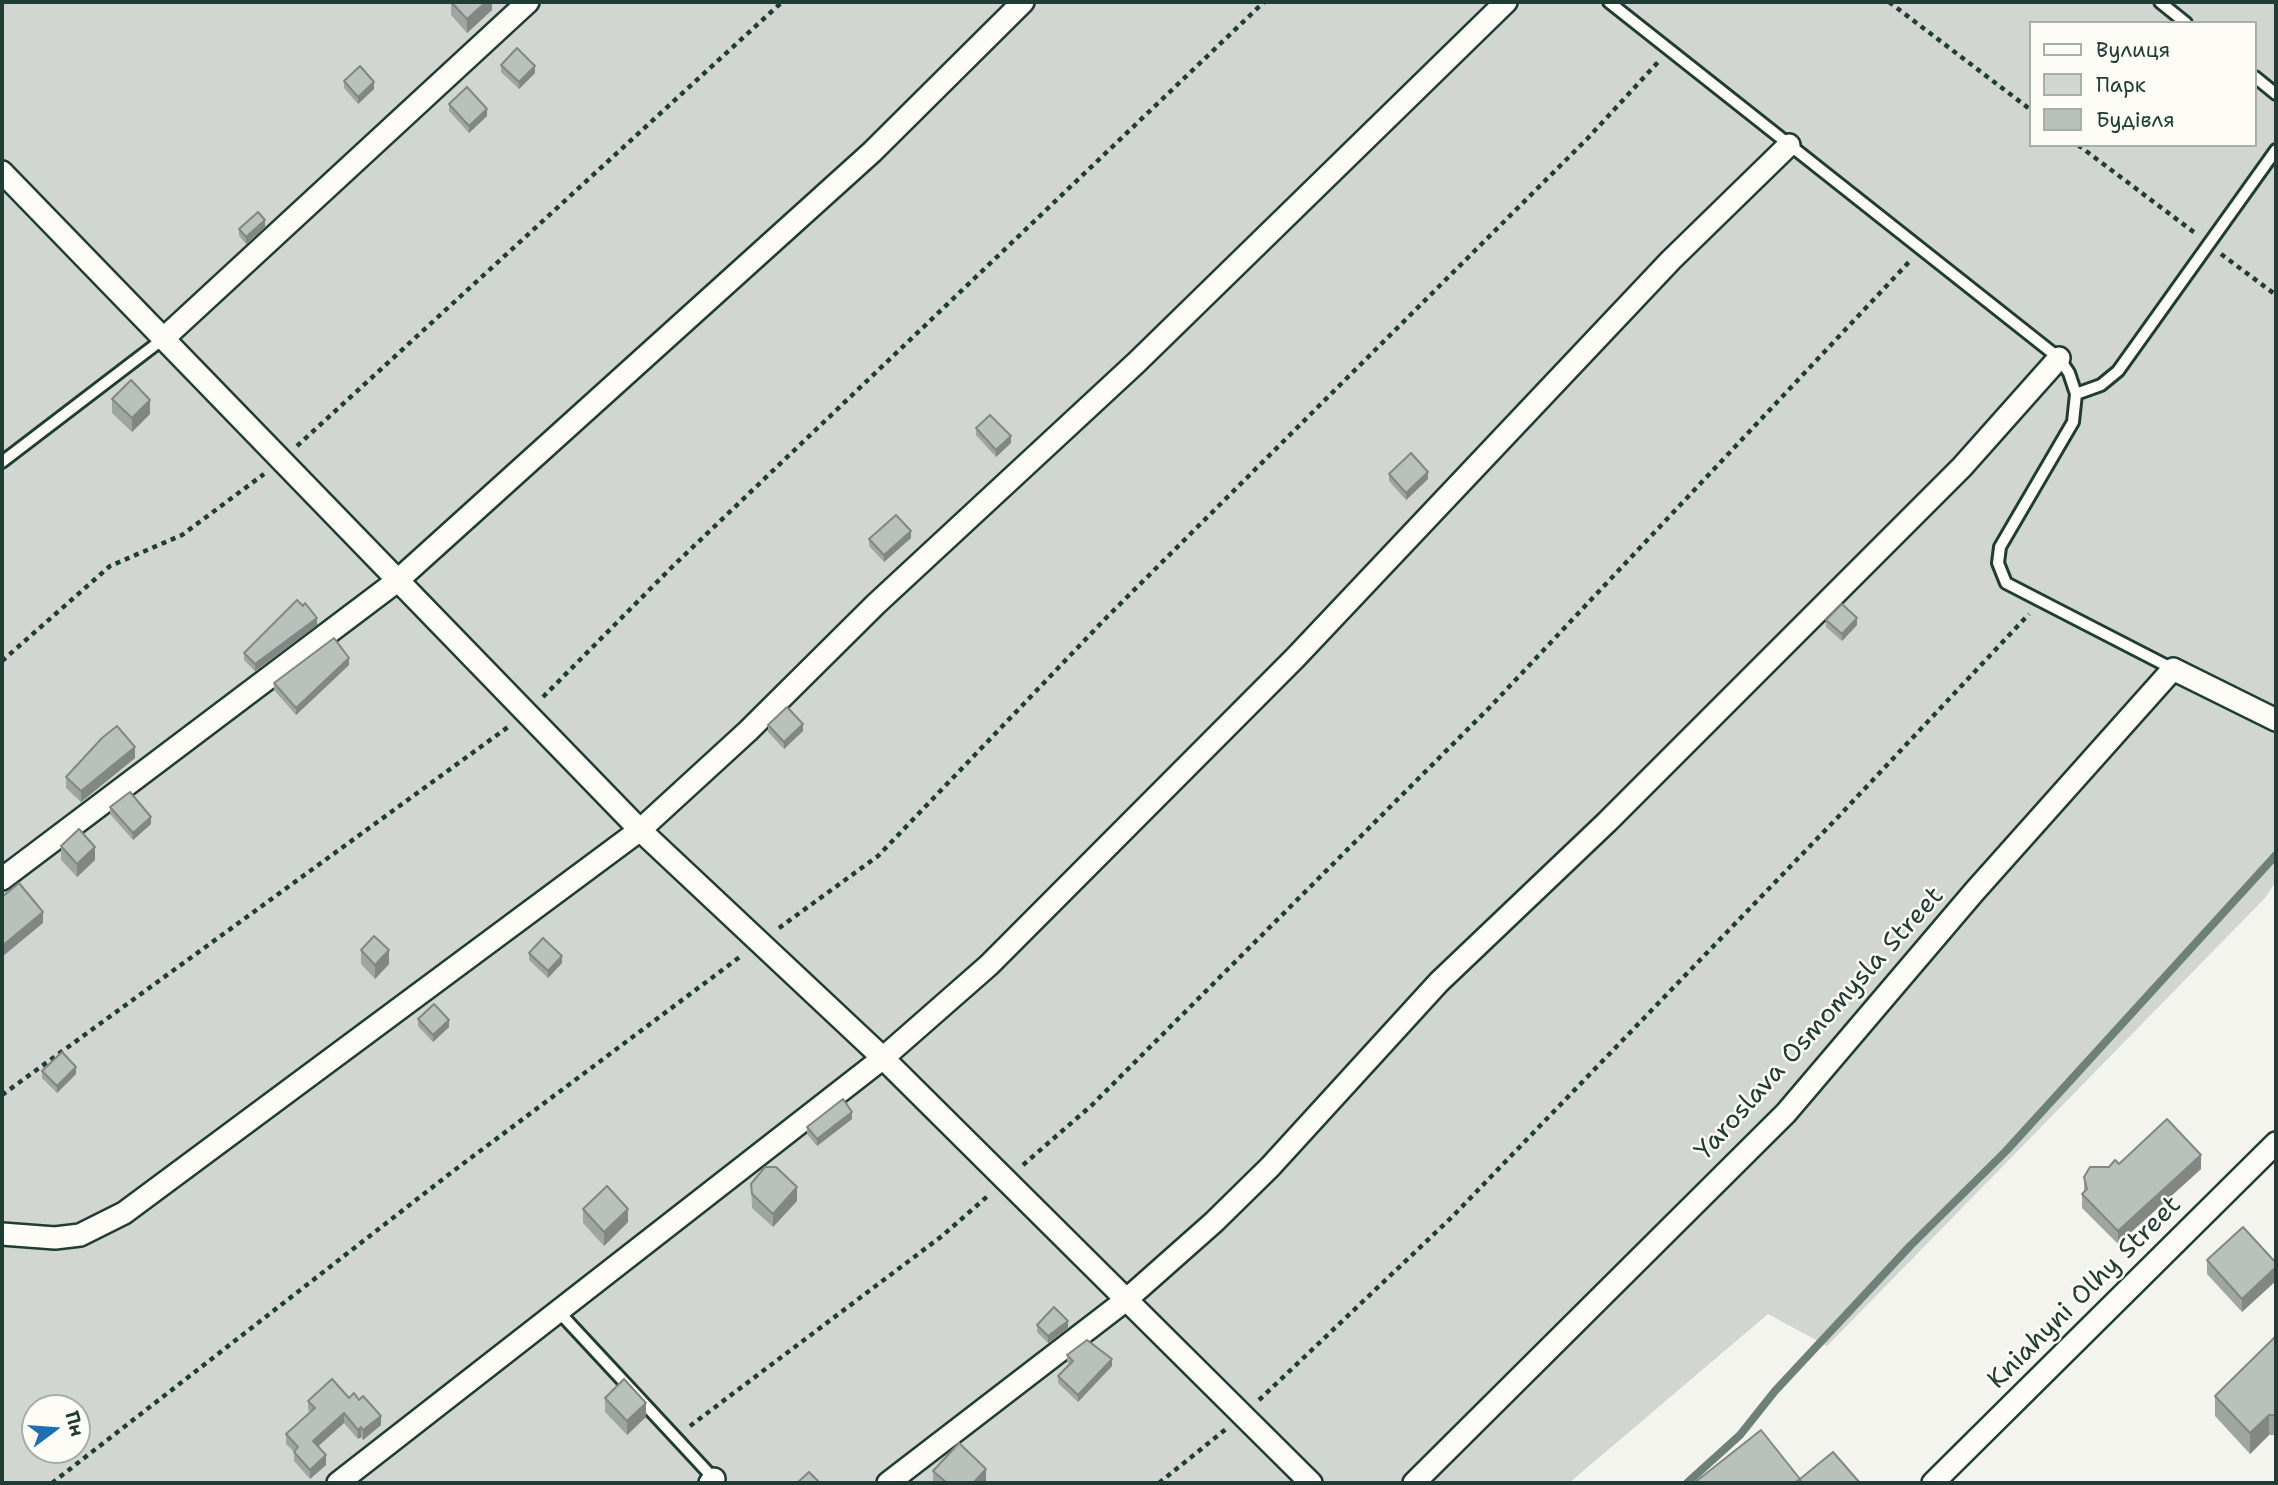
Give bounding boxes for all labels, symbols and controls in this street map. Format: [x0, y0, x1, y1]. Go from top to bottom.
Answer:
legend [2030, 21, 2257, 147]
text: Вулиця [2096, 36, 2170, 64]
text: Парк [2096, 71, 2146, 99]
text: Будівля [2096, 106, 2175, 134]
street label: Yaroslava Osmomysla Street [1689, 881, 1951, 1167]
street label: Kniahyni Olhy Street [1982, 1190, 2188, 1396]
north arrow [21, 1394, 91, 1464]
text: Пн [59, 1408, 90, 1439]

